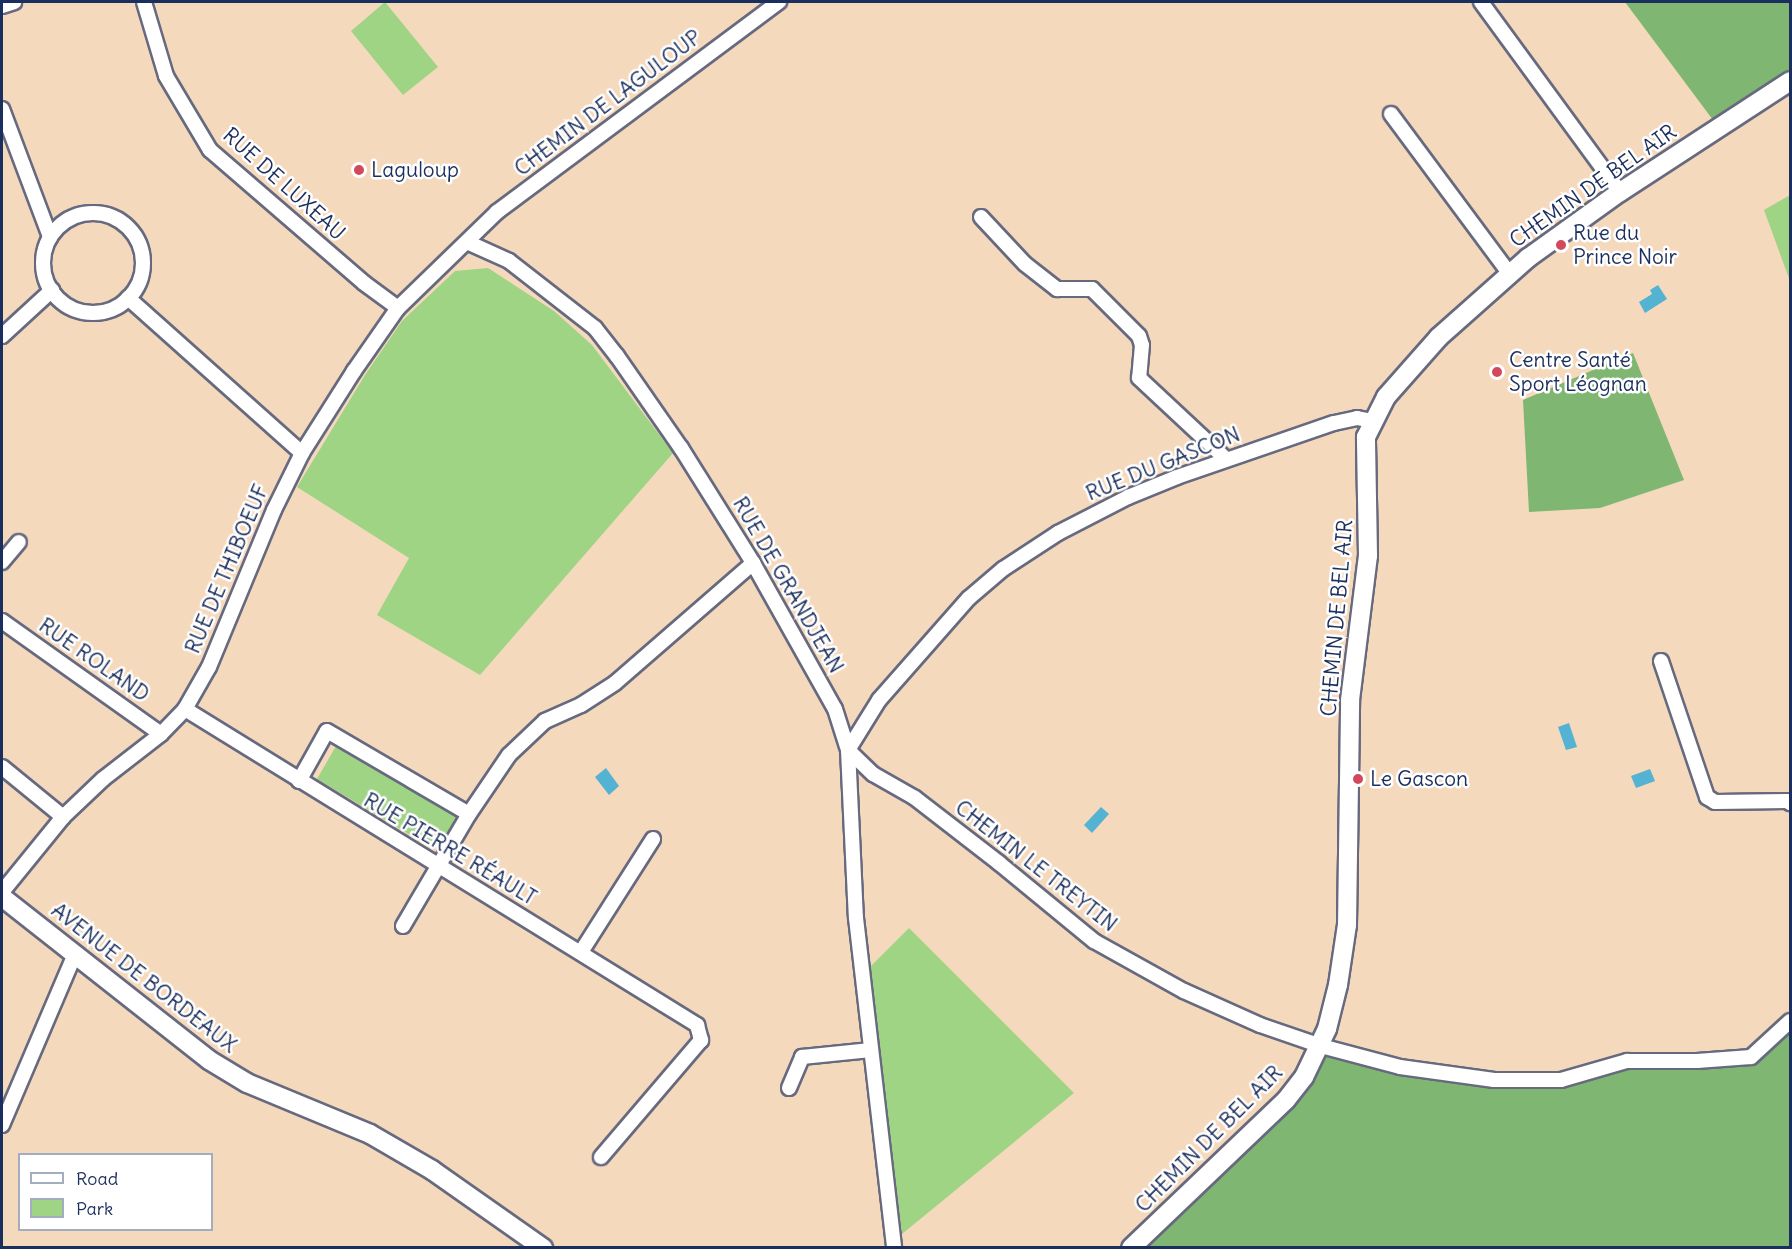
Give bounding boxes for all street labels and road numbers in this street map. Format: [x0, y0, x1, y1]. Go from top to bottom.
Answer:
street label: CHEMIN DE LAGULOUP [510, 25, 706, 181]
street label: CHEMIN DE BEL AIR [1505, 119, 1681, 253]
street label: RUE DE LUXEAU [218, 123, 350, 245]
street label: RUE DU GASCON [1082, 422, 1244, 506]
street label: RUE DE THIBOEUF [180, 481, 274, 657]
street label: RUE DE GRANDJEAN [727, 492, 849, 678]
street label: CHEMIN DE BEL AIR [1316, 519, 1358, 717]
street label: RUE ROLAND [34, 613, 154, 707]
street label: RUE PIERRE RÉAULT [359, 787, 541, 911]
street label: CHEMIN LE TREYTIN [950, 795, 1122, 937]
street label: AVENUE DE BORDEAUX [46, 898, 242, 1058]
street label: CHEMIN DE BEL AIR [1130, 1060, 1288, 1218]

